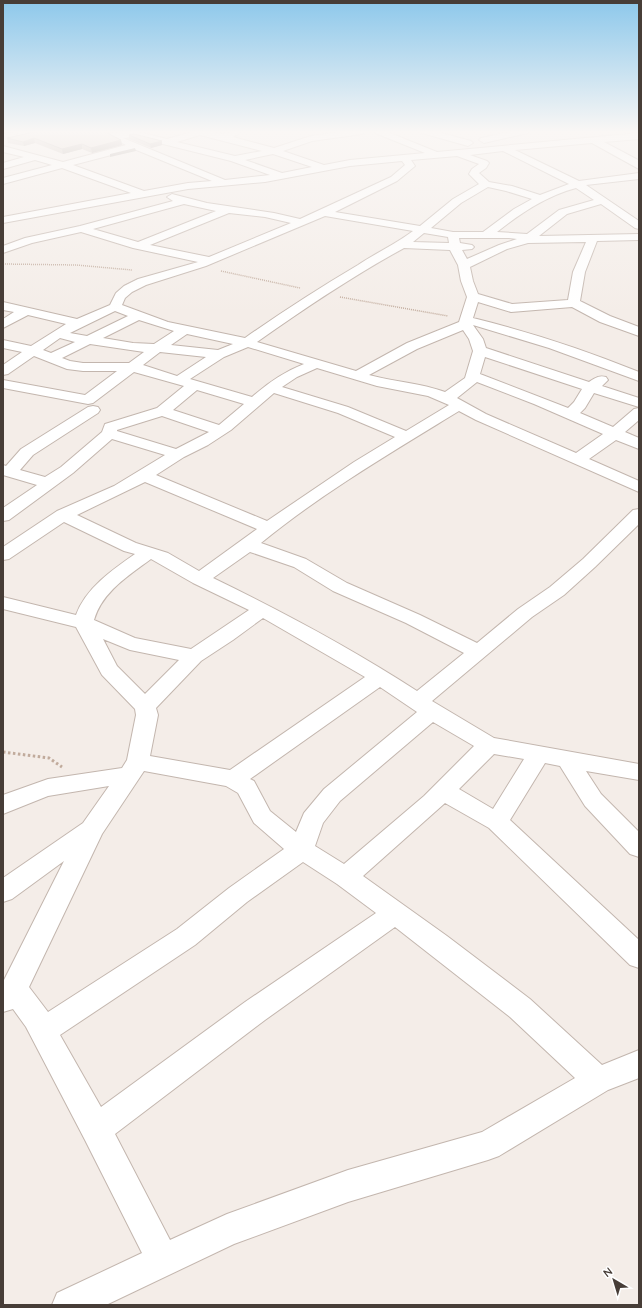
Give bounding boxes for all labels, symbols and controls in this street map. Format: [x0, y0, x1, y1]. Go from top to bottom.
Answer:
north arrow [594, 1260, 634, 1300]
text: N [600, 1264, 615, 1280]

